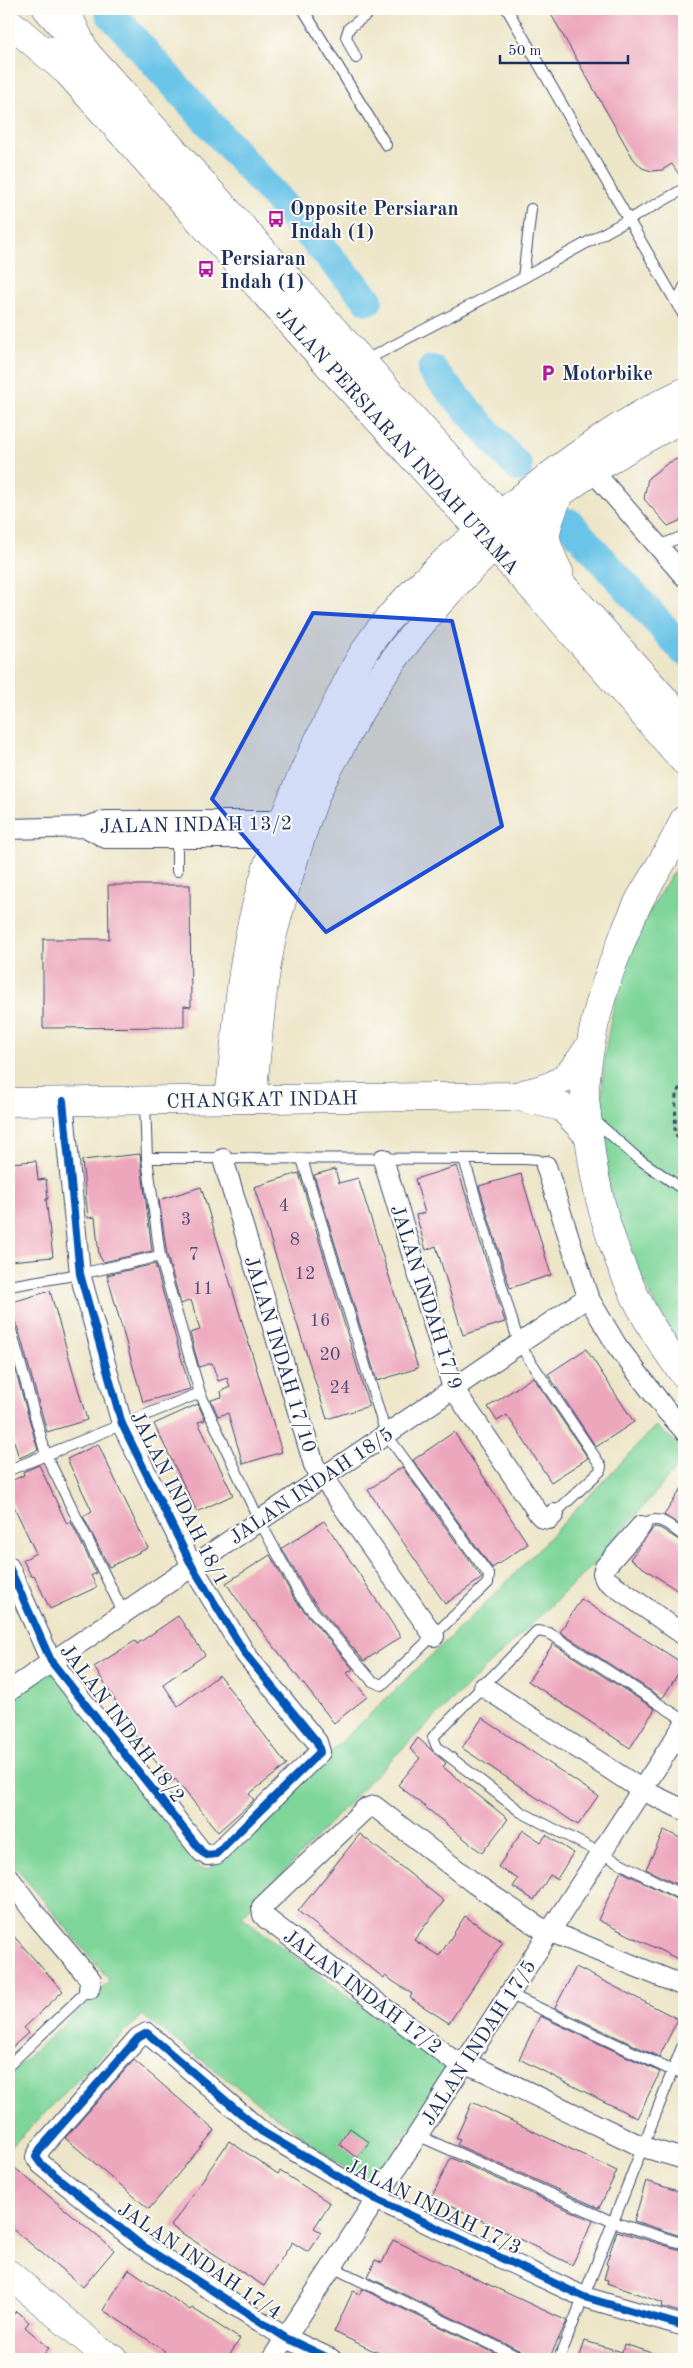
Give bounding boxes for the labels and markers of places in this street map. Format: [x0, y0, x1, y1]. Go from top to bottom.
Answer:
place label: Opposite Persiaran Indah (1) [290, 200, 459, 243]
bus stop icon: Opposite Persiaran Indah (1) [266, 209, 286, 229]
place label: Persiaran Indah (1) [220, 250, 306, 293]
bus stop icon: Persiaran Indah (1) [196, 259, 216, 279]
parking icon: Motorbike [538, 363, 558, 383]
place label: Motorbike [562, 365, 653, 385]

